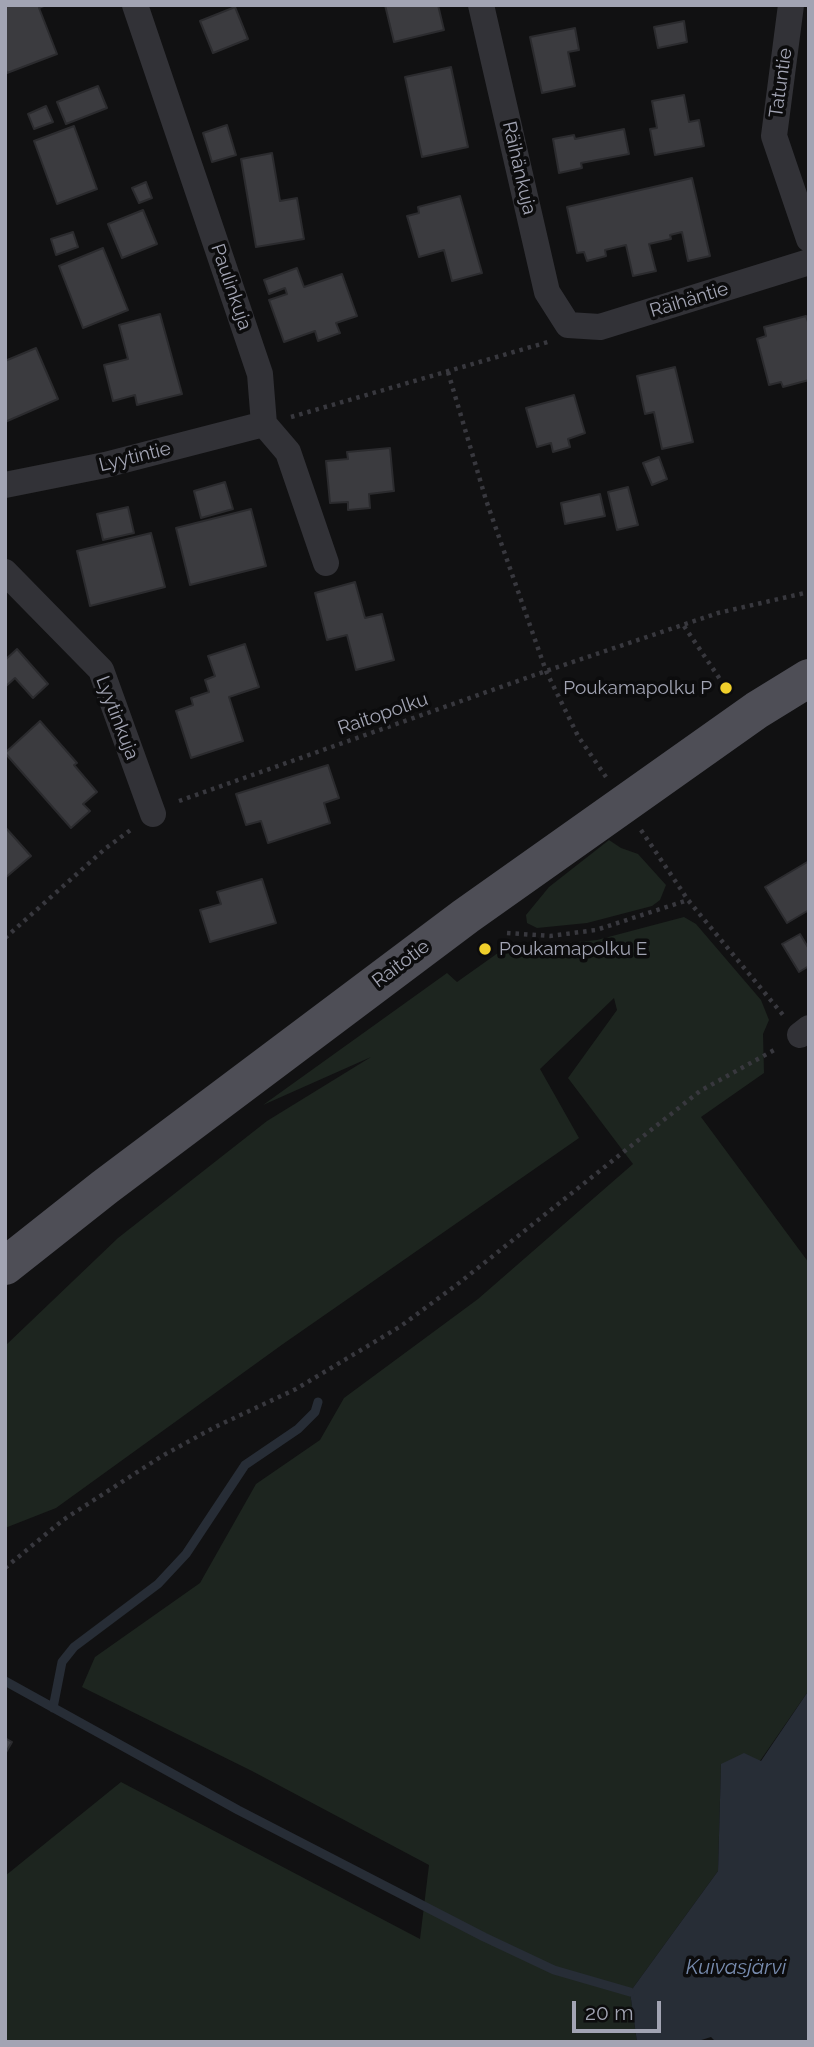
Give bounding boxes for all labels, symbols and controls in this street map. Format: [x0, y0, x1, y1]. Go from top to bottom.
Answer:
street label: Tatuntie [765, 47, 797, 119]
street label: Räihänkuja [497, 119, 541, 217]
street label: Paulinkuja [206, 241, 256, 333]
street label: Räihäntie [647, 277, 731, 323]
street label: Lyytintie [97, 437, 173, 477]
street label: Lyytinkuja [91, 673, 143, 763]
place label: Poukamapolku P [563, 677, 712, 699]
marker: Poukamapolku P [718, 680, 734, 696]
street label: Raitopolku [335, 688, 431, 740]
street label: Raitotie [368, 935, 434, 993]
place label: Poukamapolku E [499, 938, 647, 960]
marker: Poukamapolku E [477, 941, 493, 957]
water label: Kuivasjärvi [686, 1955, 786, 1981]
scale bar [576, 1988, 665, 2032]
text: 20 m [585, 2000, 633, 2025]

